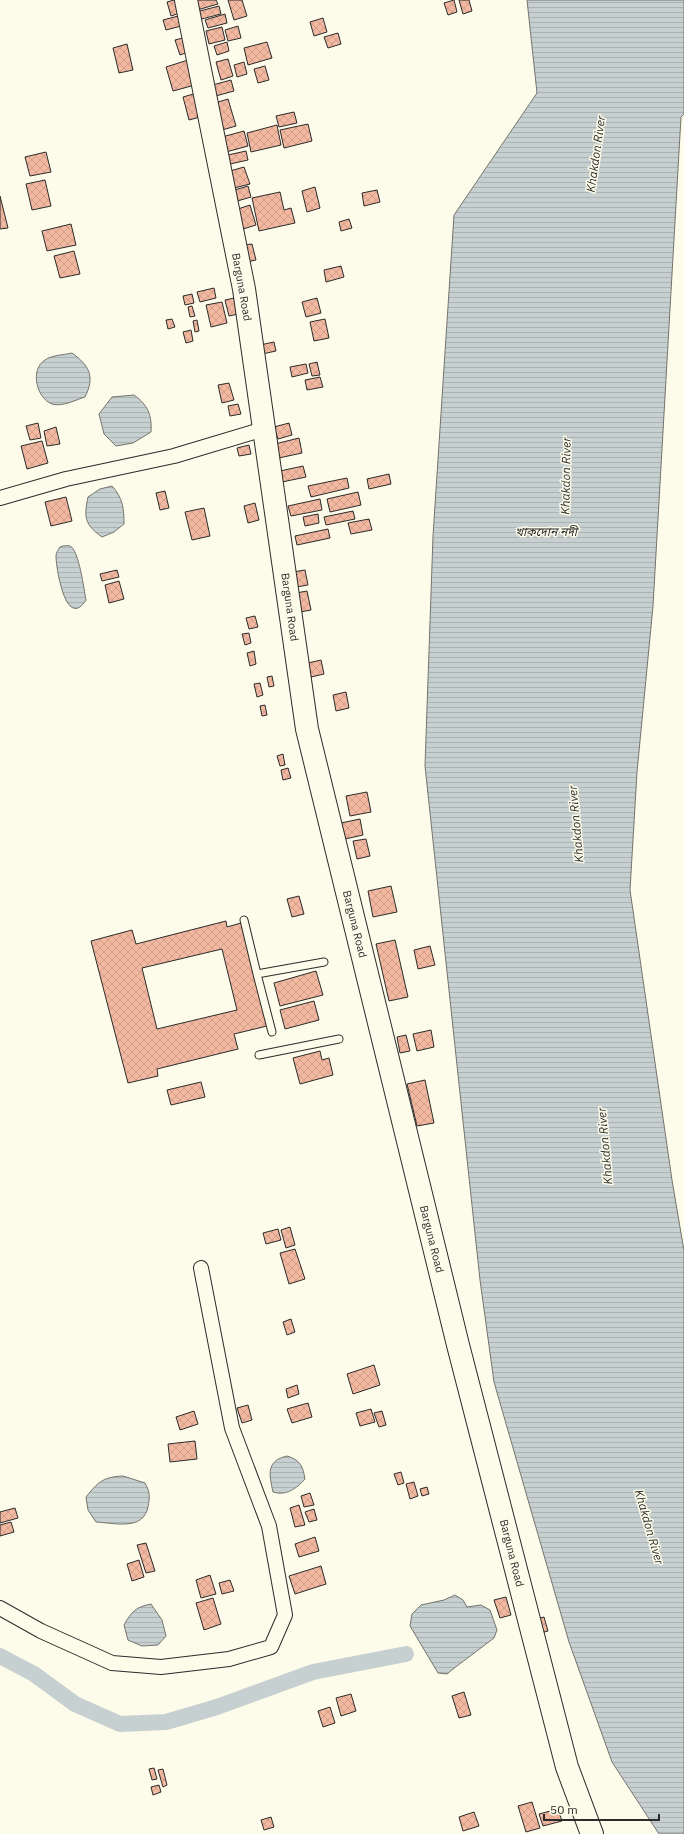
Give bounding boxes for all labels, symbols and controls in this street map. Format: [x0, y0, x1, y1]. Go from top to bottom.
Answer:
water label: Khakdon River [583, 114, 608, 193]
street label: Barguna Road [229, 252, 255, 322]
water label: Khakdon River [557, 437, 574, 515]
water label: খাকদোন নদী [515, 524, 580, 539]
street label: Barguna Road [278, 572, 302, 642]
water label: Khakdon River [565, 784, 586, 863]
street label: Barguna Road [340, 889, 370, 959]
water label: Khakdon River [594, 1106, 615, 1185]
street label: Barguna Road [417, 1204, 447, 1274]
water label: Khakdon River [632, 1488, 668, 1567]
street label: Barguna Road [497, 1518, 527, 1588]
scale bar [544, 1796, 659, 1822]
text: 50 m [550, 1802, 578, 1817]

